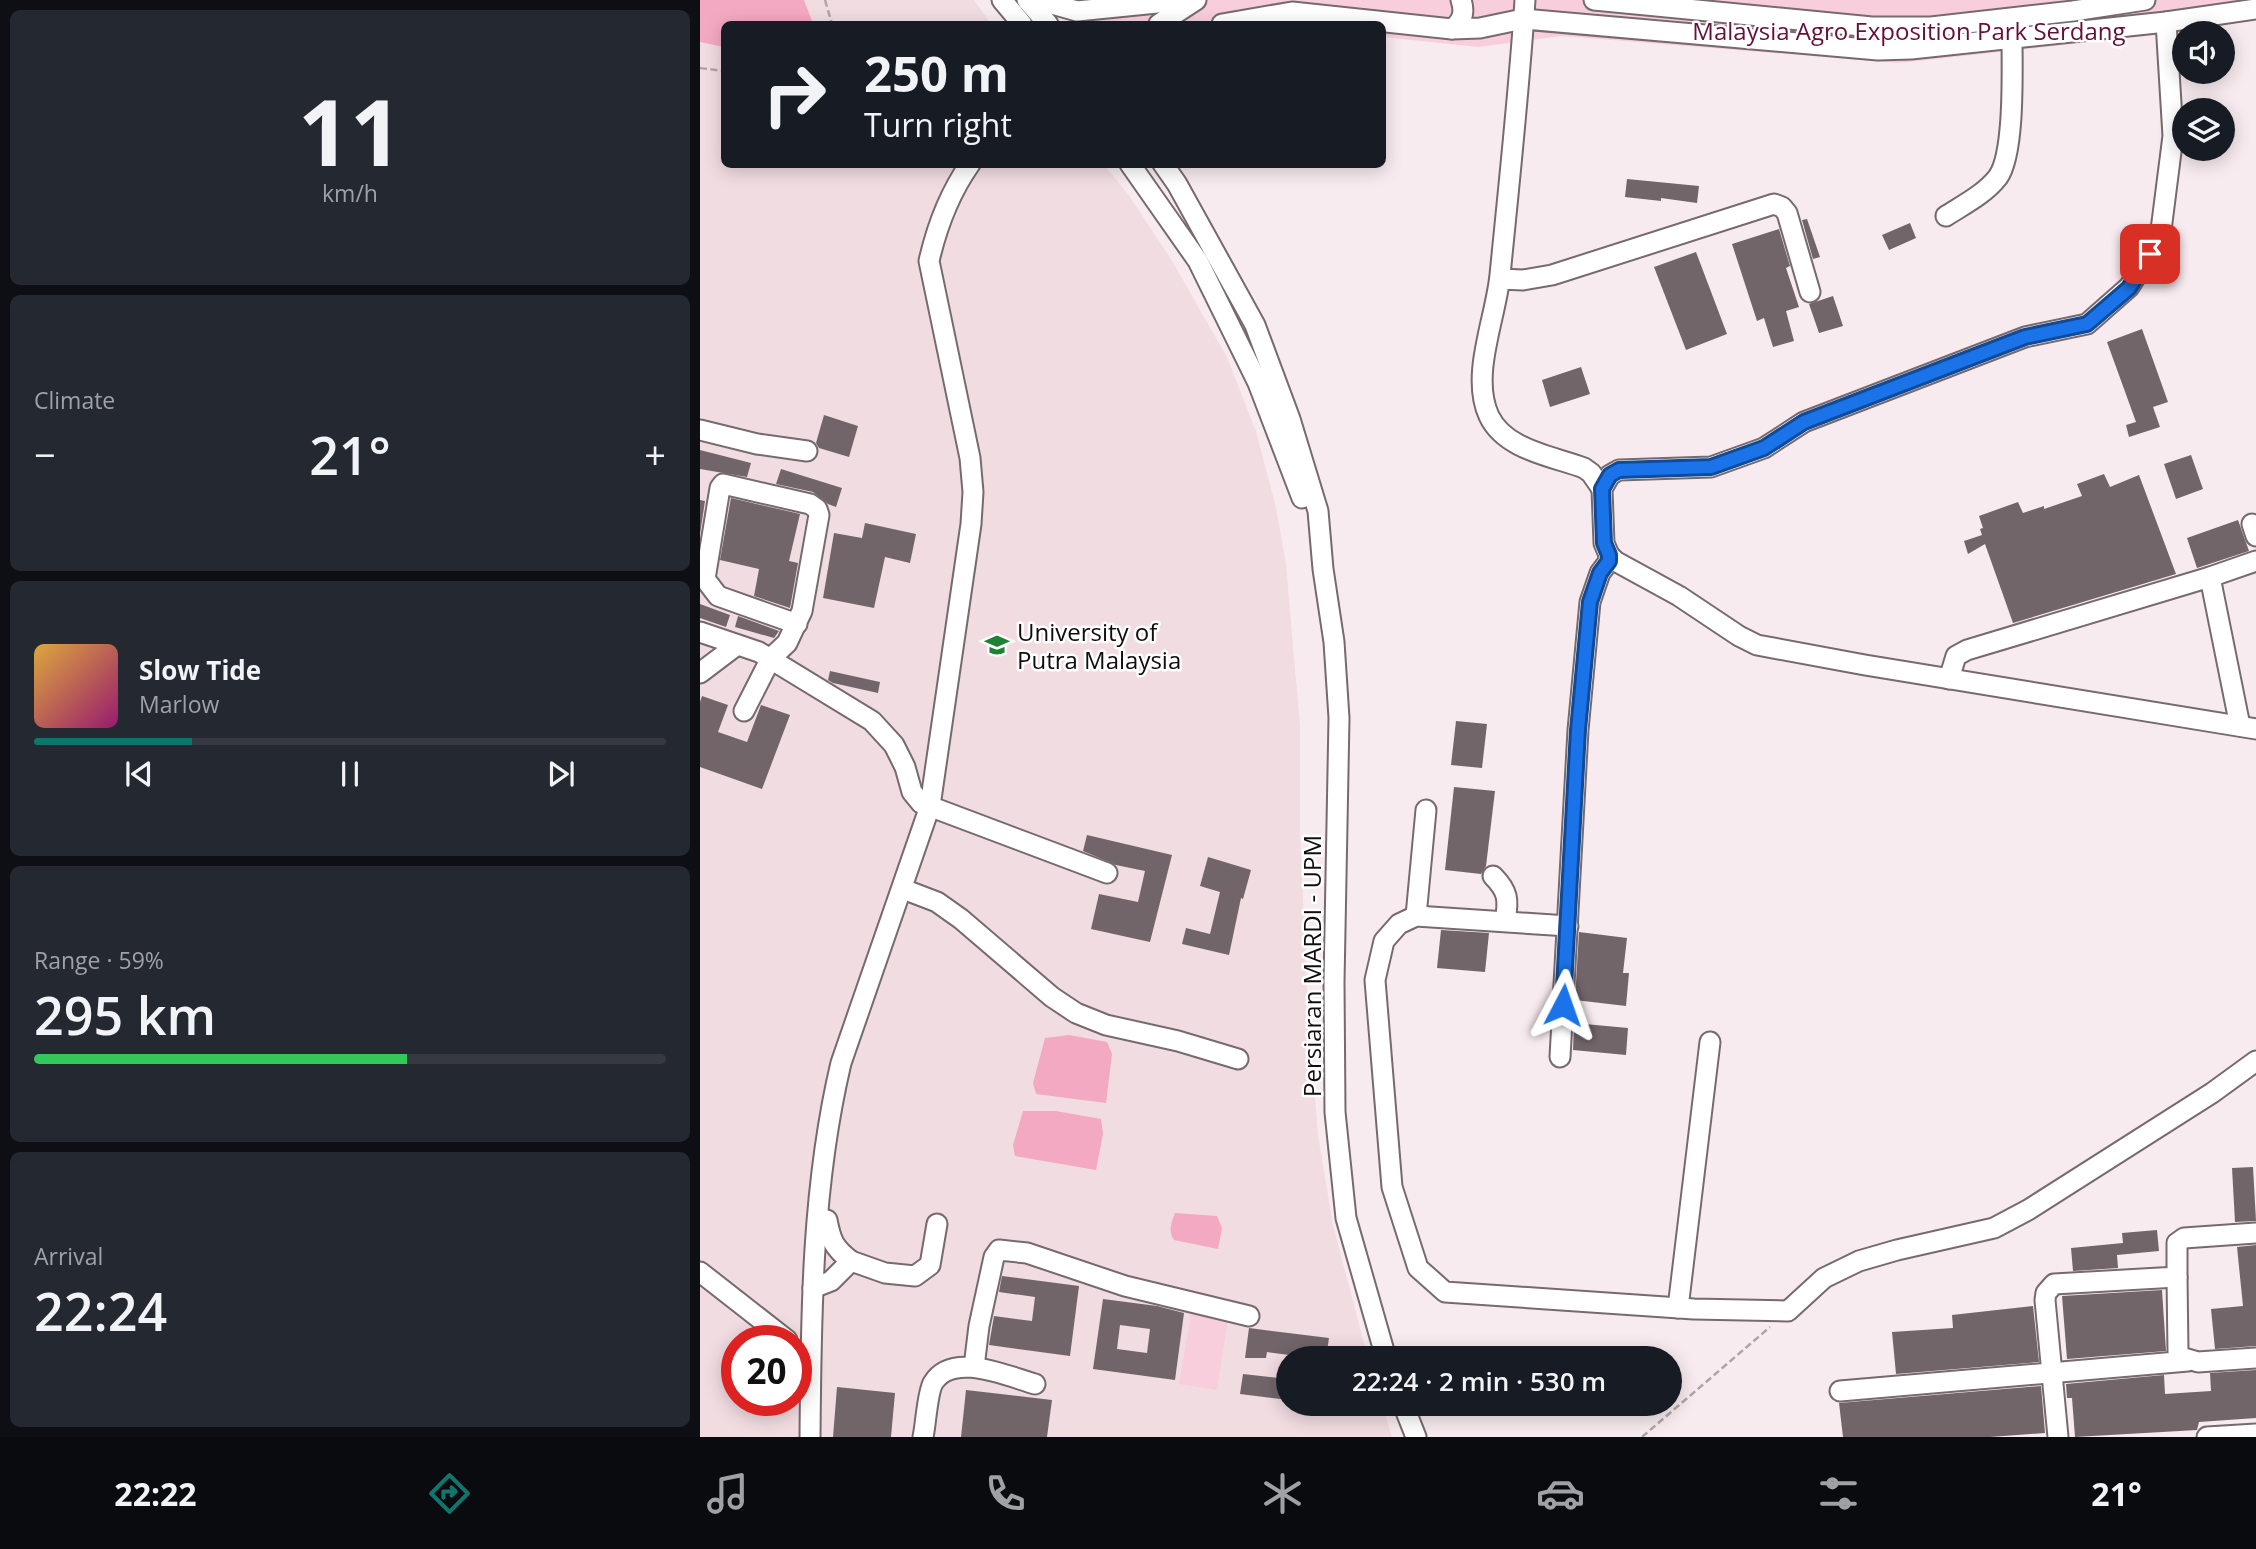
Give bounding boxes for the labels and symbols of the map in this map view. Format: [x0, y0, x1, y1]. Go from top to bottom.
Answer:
park label: Malaysia Agro Exposition Park Serdang [1692, 14, 2126, 47]
pin [2120, 224, 2180, 284]
place label: University of Putra Malaysia [1017, 615, 1181, 676]
school or university icon: University of Putra Malaysia [983, 631, 1011, 659]
street label: Persiaran MARDI - UPM [1295, 835, 1328, 1097]
position arrow [1526, 968, 1600, 1042]
speed limit sign: 20 [721, 1325, 812, 1416]

